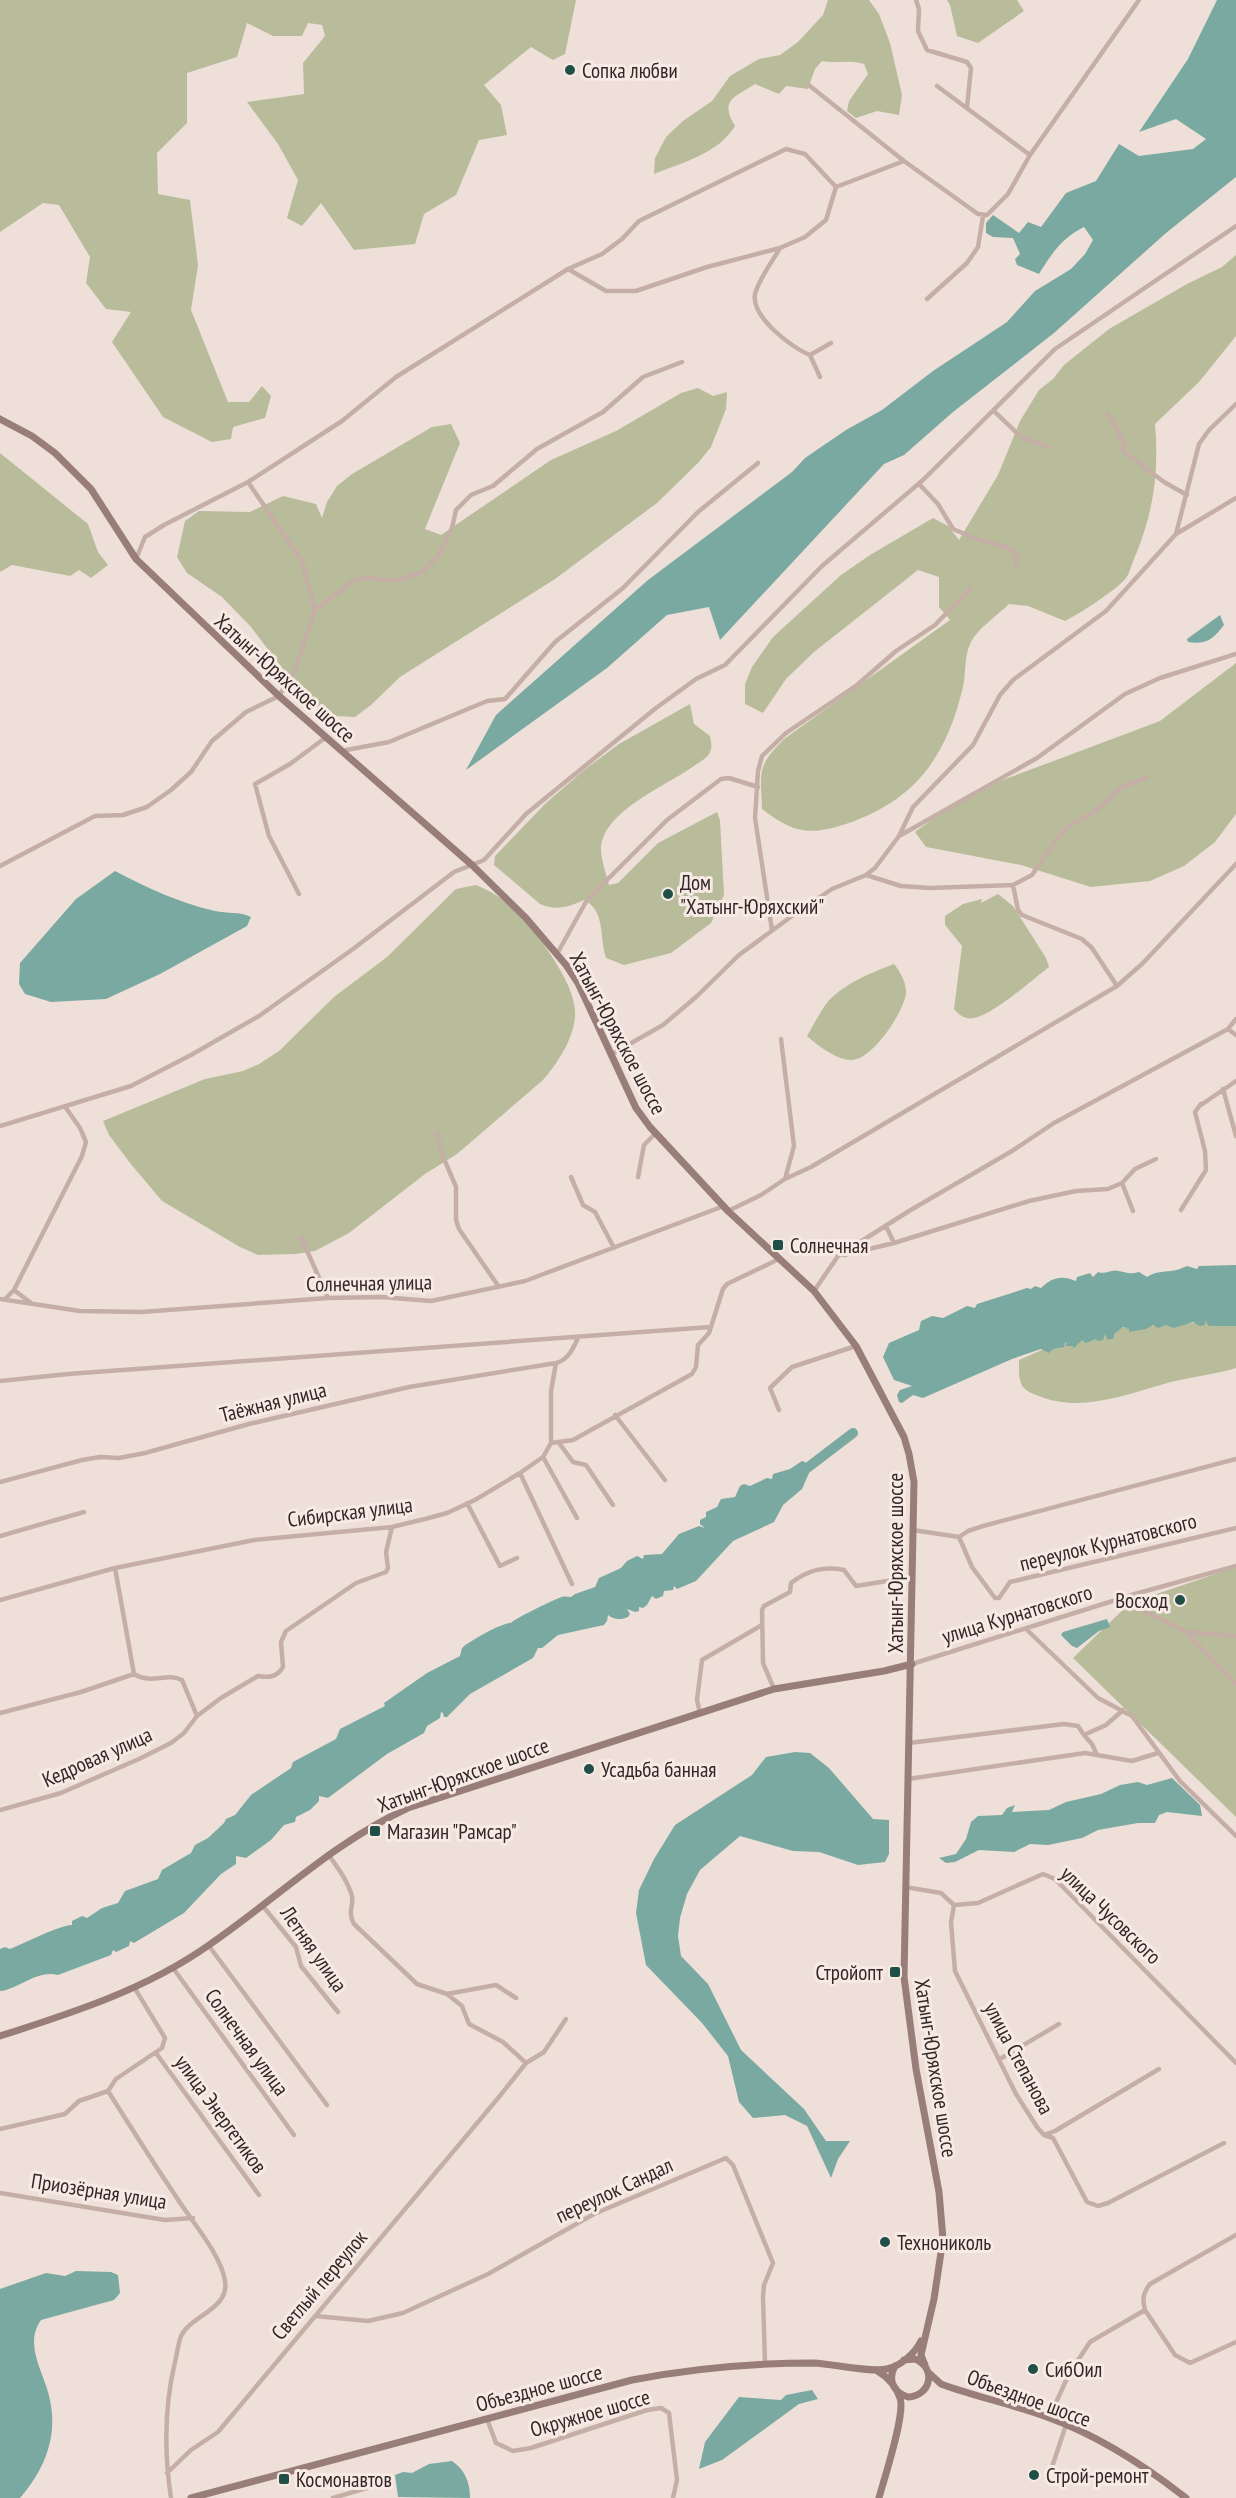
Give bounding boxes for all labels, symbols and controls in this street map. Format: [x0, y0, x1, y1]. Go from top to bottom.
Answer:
place label: Сопка любви [582, 57, 678, 84]
marker: Сопка любви [563, 63, 577, 77]
street label: Хатынг-Юряхское шоссе [209, 608, 361, 748]
place label: Дом "Хатынг-Юряхский" [680, 869, 824, 920]
marker: Дом "Хатынг-Юряхский" [661, 887, 675, 901]
street label: Хатынг-Юряхское шоссе [564, 947, 672, 1119]
place label: Солнечная [790, 1232, 868, 1259]
marker: Солнечная [771, 1238, 785, 1252]
street label: Солнечная улица [306, 1268, 432, 1298]
street label: Таёжная улица [217, 1376, 329, 1428]
street label: Хатынг-Юряхское шоссе [882, 1473, 909, 1653]
street label: Сибирская улица [286, 1491, 414, 1533]
street label: переулок Курнатовского [1017, 1507, 1199, 1577]
street label: улица Курнатовского [939, 1578, 1095, 1650]
place label: Восход [1115, 1587, 1168, 1614]
marker: Восход [1173, 1593, 1187, 1607]
street label: Кедровая улица [38, 1721, 156, 1793]
street label: Хатынг-Юряхское шоссе [374, 1731, 552, 1819]
place label: Усадьба банная [601, 1756, 716, 1783]
marker: Усадьба банная [582, 1762, 596, 1776]
place label: Магазин "Рамсар" [387, 1818, 517, 1845]
marker: Магазин "Рамсар" [368, 1824, 382, 1838]
street label: улица Чусовского [1055, 1860, 1167, 1970]
street label: Летняя улица [274, 1900, 353, 1997]
place label: Стройопт [815, 1959, 883, 1986]
marker: Стройопт [888, 1965, 902, 1979]
street label: Хатынг-Юряхское шоссе [909, 1977, 963, 2159]
street label: Солнечная улица [199, 1983, 295, 2101]
street label: улица Степанова [978, 1997, 1060, 2119]
street label: улица Энергетиков [169, 2049, 273, 2179]
street label: переулок Сандал [551, 2151, 677, 2229]
street label: Приозёрная улица [29, 2167, 169, 2215]
street label: Светлый переулок [265, 2225, 373, 2345]
place label: Технониколь [897, 2229, 991, 2256]
marker: Технониколь [878, 2235, 892, 2249]
place label: СибОил [1045, 2356, 1102, 2383]
street label: Объездное шоссе [473, 2358, 605, 2418]
marker: СибОил [1026, 2362, 1040, 2376]
street label: Объездное шоссе [963, 2363, 1095, 2433]
street label: Окружное шоссе [527, 2383, 653, 2443]
place label: Строй-ремонт [1046, 2462, 1149, 2489]
place label: Космонавтов [296, 2466, 392, 2493]
marker: Строй-ремонт [1027, 2468, 1041, 2482]
marker: Космонавтов [277, 2472, 291, 2486]

